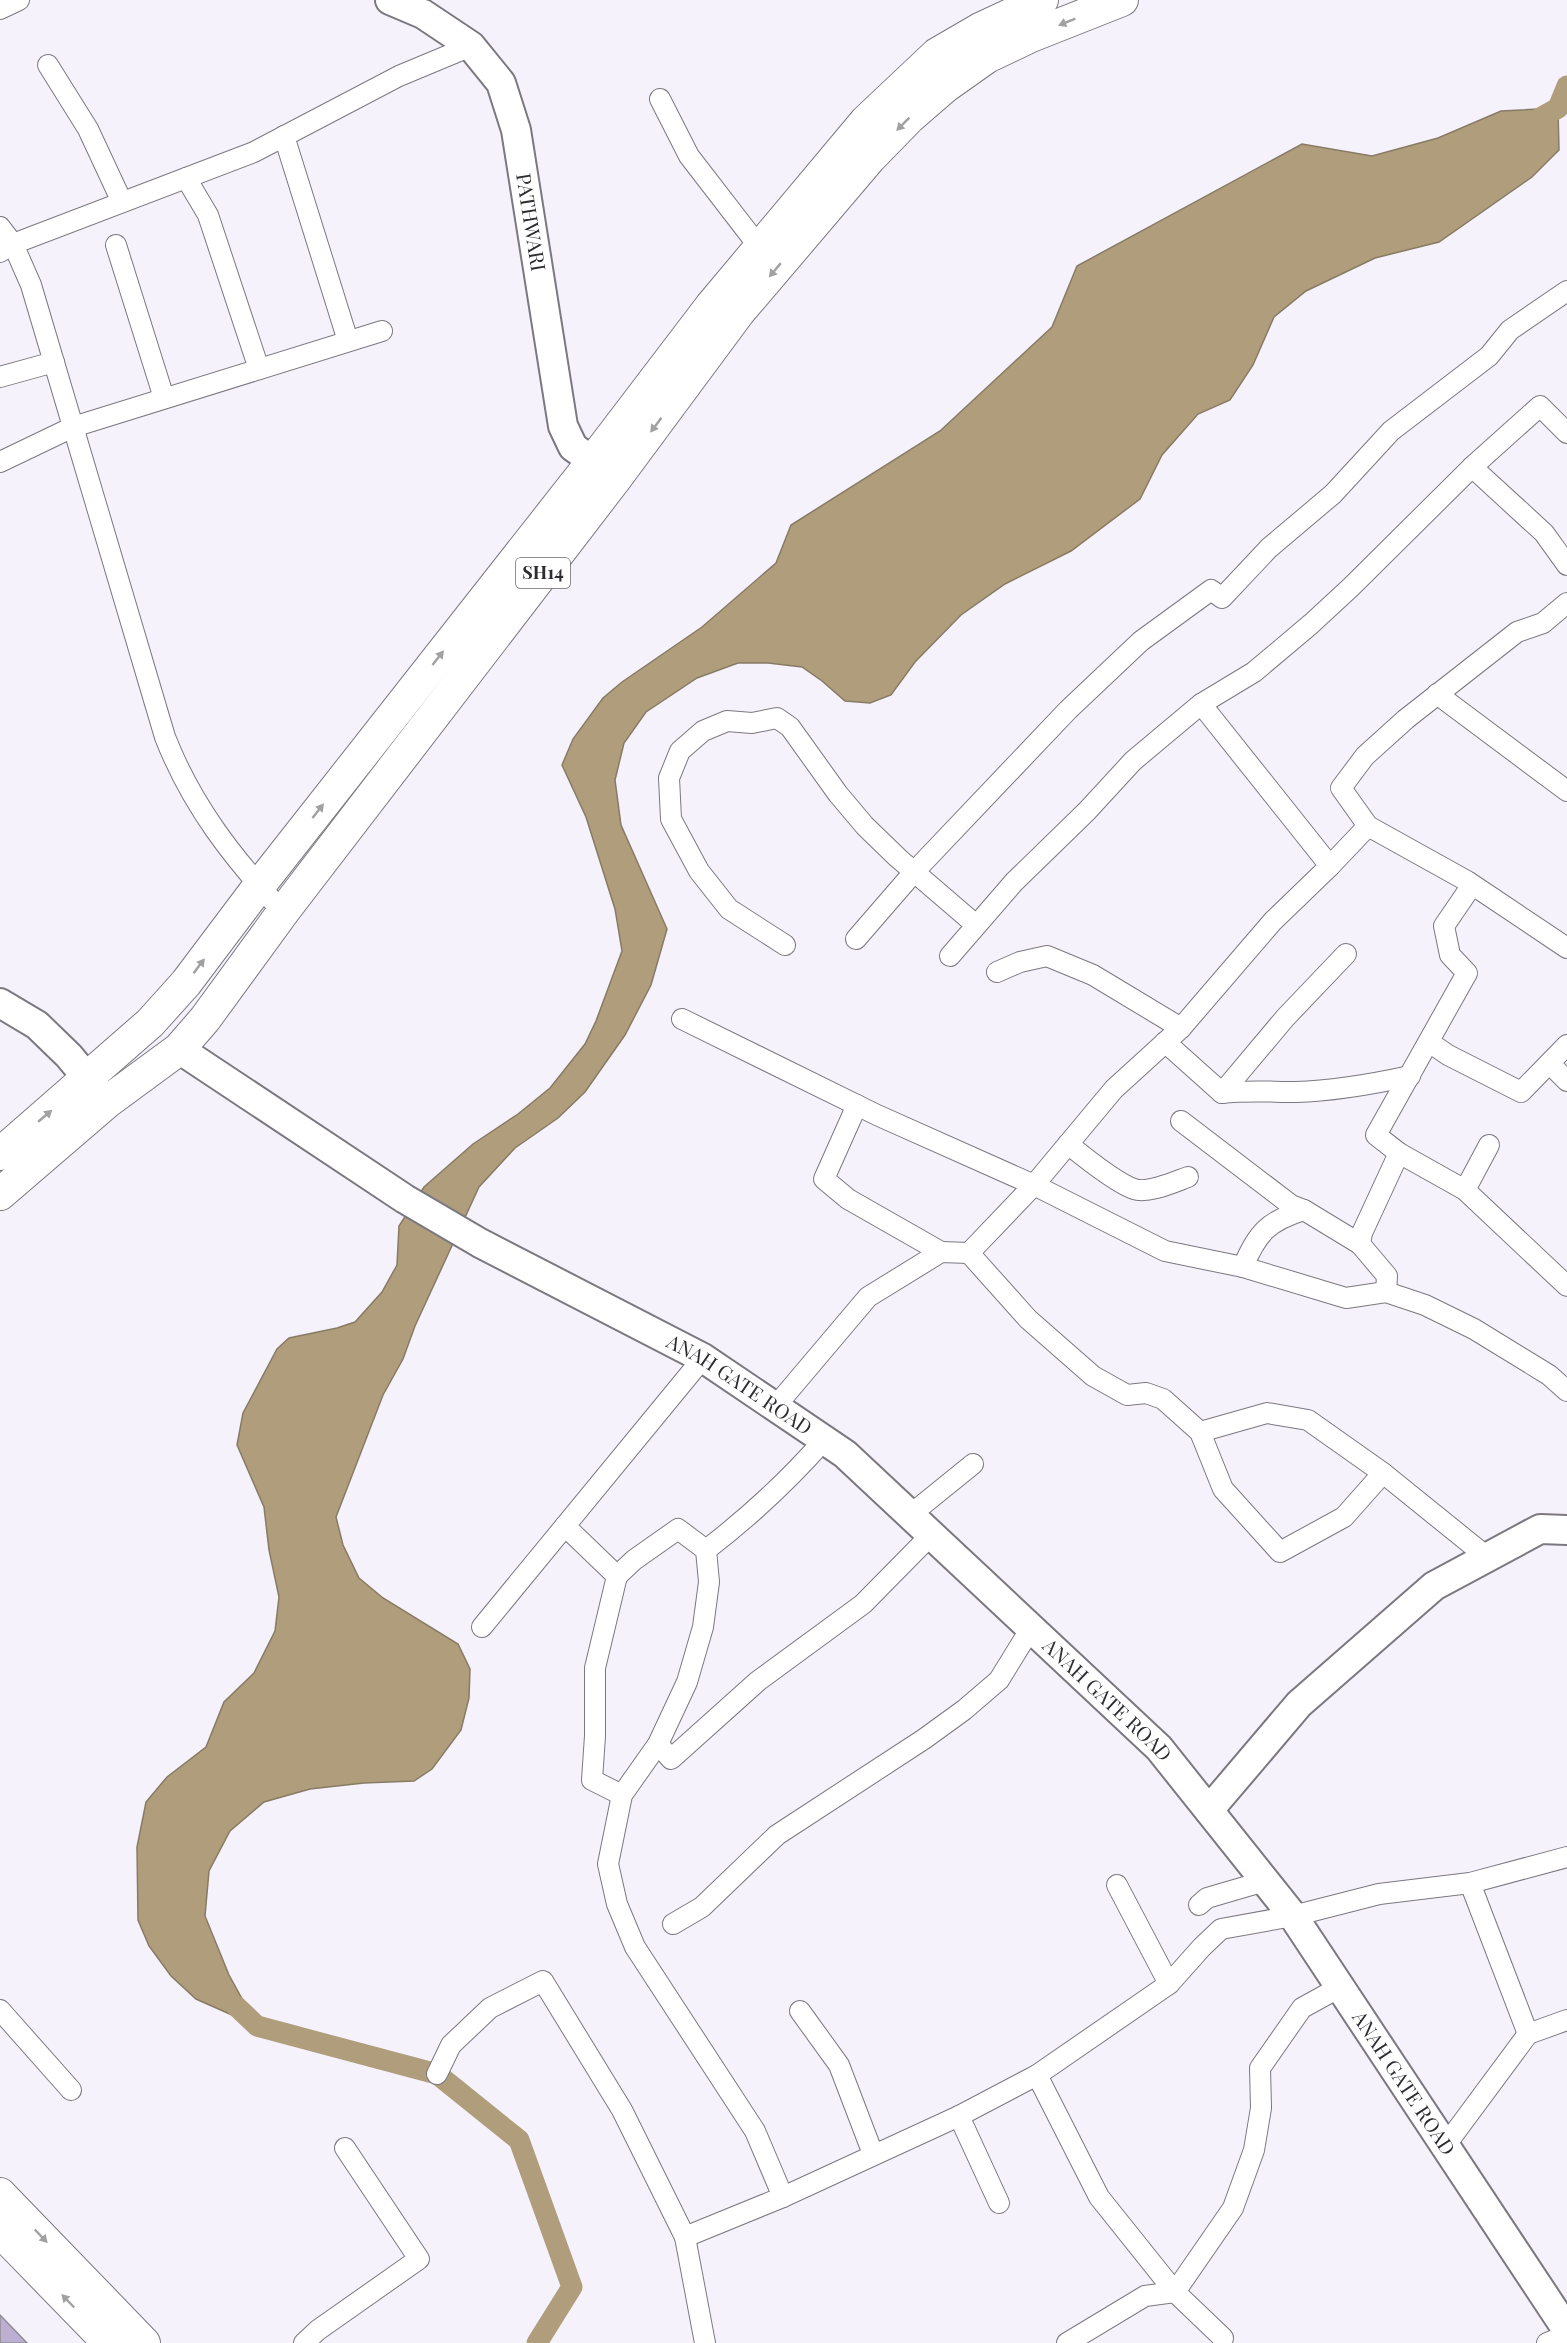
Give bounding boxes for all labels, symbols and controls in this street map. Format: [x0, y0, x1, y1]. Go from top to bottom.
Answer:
one-way arrow [1058, 17, 1076, 27]
one-way arrow [897, 116, 911, 130]
street label: PATHWARI [511, 171, 553, 273]
one-way arrow [769, 262, 782, 277]
one-way arrow [650, 416, 662, 432]
road number: SH14 [516, 558, 570, 588]
one-way arrow [432, 650, 444, 665]
one-way arrow [311, 803, 324, 819]
one-way arrow [193, 958, 205, 973]
one-way arrow [37, 1109, 53, 1122]
street label: ANAH GATE ROAD [662, 1326, 818, 1440]
street label: ANAH GATE ROAD [1037, 1631, 1179, 1766]
street label: ANAH GATE ROAD [1347, 2004, 1462, 2160]
one-way arrow [33, 2228, 47, 2242]
one-way arrow [61, 2293, 75, 2308]

